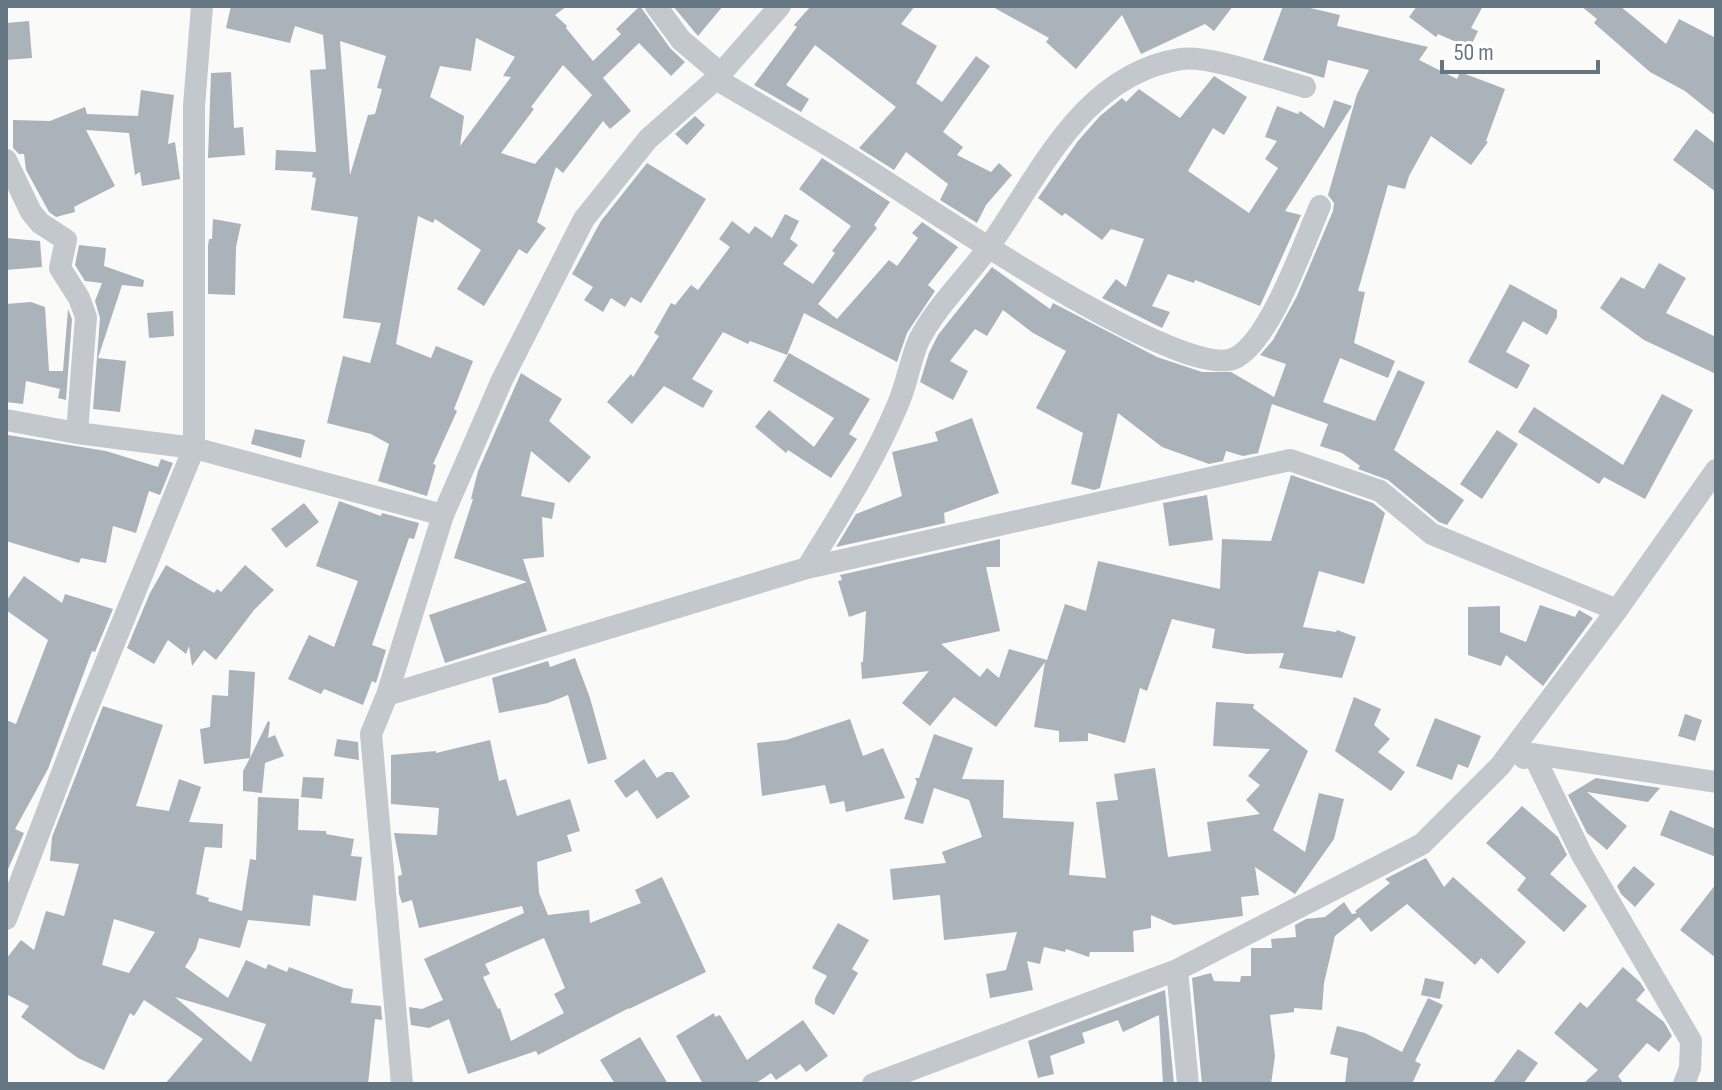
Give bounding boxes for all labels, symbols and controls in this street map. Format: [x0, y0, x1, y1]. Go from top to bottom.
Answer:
scale bar [1442, 24, 1598, 74]
text: 50 m [1454, 38, 1494, 67]

